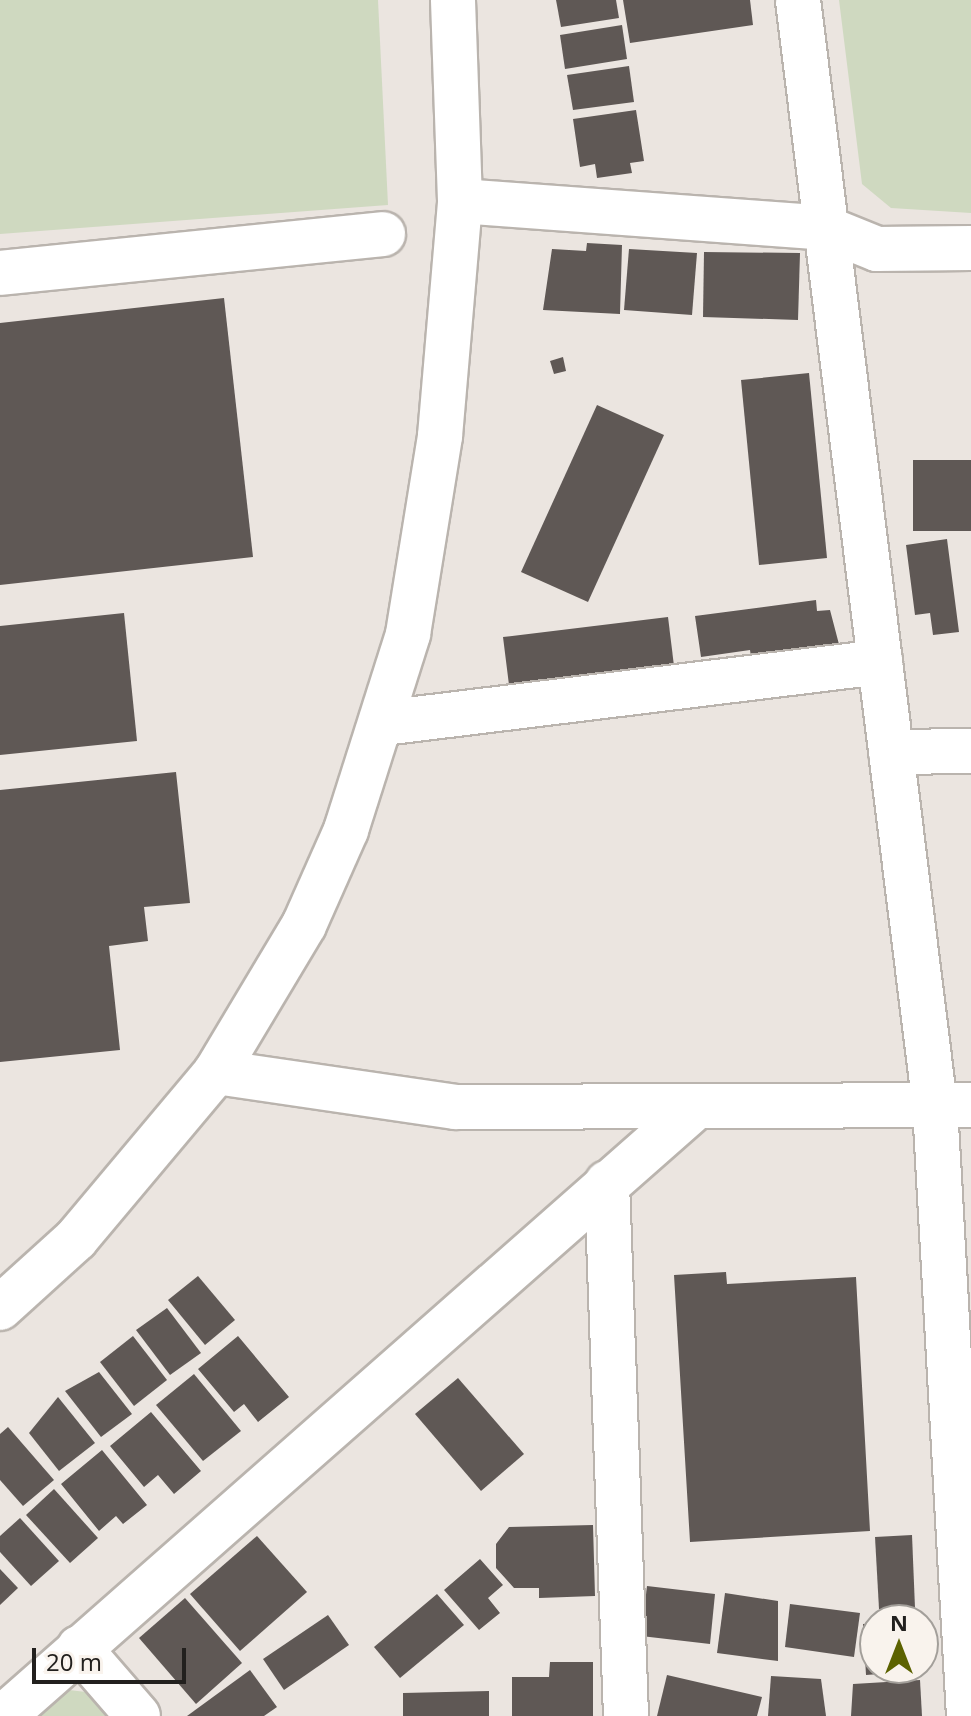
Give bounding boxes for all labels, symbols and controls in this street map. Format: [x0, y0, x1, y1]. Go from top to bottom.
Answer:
north arrow [859, 1604, 939, 1684]
text: N [890, 1607, 908, 1637]
scale bar [36, 1632, 190, 1682]
text: 20 m [46, 1645, 102, 1678]

